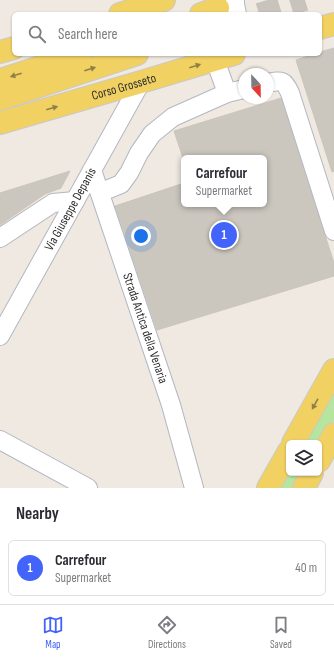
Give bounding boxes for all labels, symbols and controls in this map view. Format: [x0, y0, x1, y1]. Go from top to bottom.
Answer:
search box [12, 12, 322, 56]
icon: search [26, 23, 48, 45]
text: Search here [58, 25, 118, 44]
one-way arrow [189, 63, 201, 69]
one-way arrow [85, 66, 97, 72]
north arrow [238, 68, 274, 104]
street label: Corso Grosseto [90, 70, 158, 104]
one-way arrow [10, 72, 22, 78]
one-way arrow [46, 105, 58, 111]
popup [181, 155, 267, 207]
text: Carrefour [196, 164, 247, 183]
street label: Via Giuseppe Depanis [41, 165, 100, 254]
text: Supermarket [196, 183, 252, 199]
pin: 1 [211, 220, 237, 250]
your location [131, 226, 151, 246]
street label: Strada Antica della Venaria [119, 271, 171, 386]
one-way arrow [312, 398, 318, 410]
map controls [286, 440, 322, 476]
button: layers [286, 440, 322, 476]
text: Nearby [16, 504, 59, 524]
text: Carrefour [55, 551, 106, 570]
text: 1 [27, 560, 33, 576]
text: 40 m [295, 560, 317, 576]
text: Supermarket [55, 570, 111, 586]
tab: Map [42, 614, 64, 651]
tab: Directions [148, 614, 186, 651]
tab: Saved [270, 614, 292, 651]

